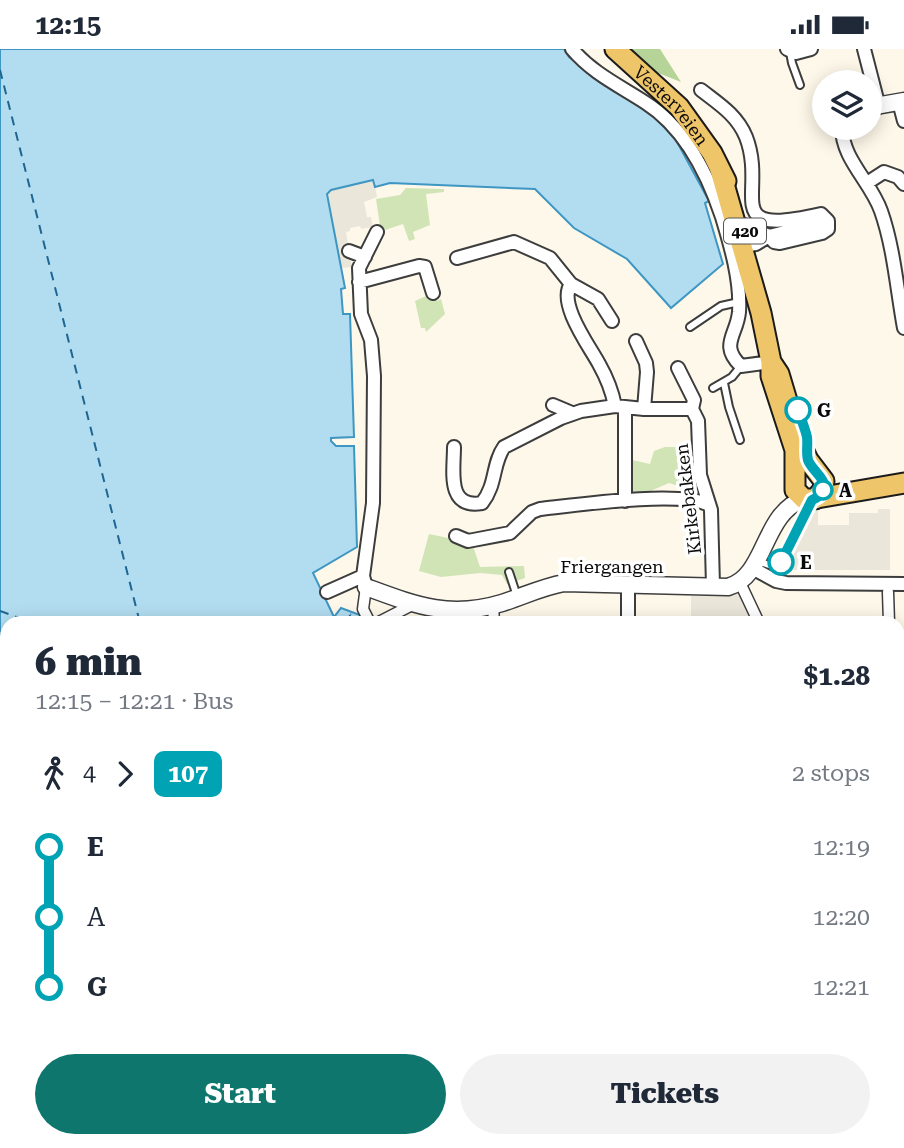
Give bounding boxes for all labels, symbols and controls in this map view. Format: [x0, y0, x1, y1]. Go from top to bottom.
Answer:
text: 12:15 [35, 10, 101, 40]
street label: Vesterveien [630, 61, 714, 149]
map controls [812, 70, 882, 140]
button: layers [812, 70, 882, 140]
road number: 420 [724, 219, 766, 243]
marker: G [785, 397, 811, 423]
place label: G [817, 400, 831, 421]
street label: Kirkebakken [671, 442, 705, 556]
marker: A [813, 480, 833, 500]
place label: A [839, 480, 852, 501]
marker: E [768, 549, 794, 575]
place label: E [800, 552, 812, 573]
street label: Friergangen [560, 556, 664, 577]
text: 6 min [35, 640, 142, 684]
text: $1.28 [804, 661, 870, 691]
text: 12:15 – 12:21 · Bus [35, 688, 233, 715]
icon: walk [35, 755, 73, 793]
icon: forward [106, 755, 144, 793]
text: 4 [83, 760, 96, 787]
text: 107 [168, 760, 208, 788]
text: 2 stops [792, 760, 870, 787]
text: E [87, 832, 104, 862]
text: 12:19 [813, 834, 870, 861]
text: A [87, 902, 105, 932]
text: 12:20 [813, 904, 870, 931]
text: G [87, 972, 107, 1002]
text: 12:21 [813, 974, 870, 1001]
button: Start [35, 1054, 446, 1134]
button: Tickets [460, 1054, 870, 1134]

